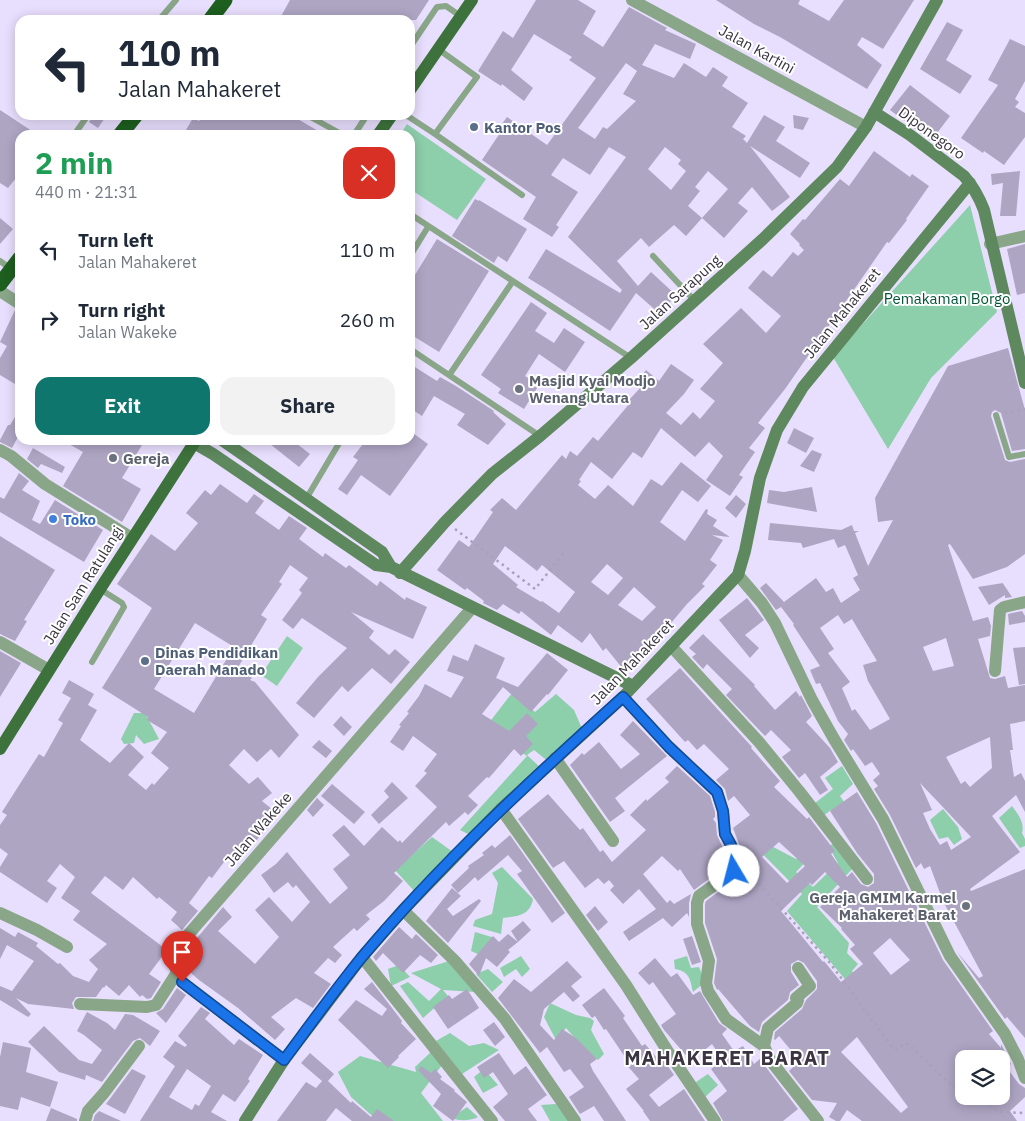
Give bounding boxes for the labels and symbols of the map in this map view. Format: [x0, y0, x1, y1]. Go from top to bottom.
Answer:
street label: Jalan Kartini [716, 20, 798, 78]
street label: Diponegoro [895, 102, 969, 164]
place label: Kantor Pos [484, 118, 562, 137]
marker: Kantor Pos [468, 121, 480, 133]
street label: Jalan Sarapung [635, 250, 725, 334]
street label: Jalan Mahakeret [800, 264, 884, 362]
park label: Pemakaman Borgo [884, 289, 1010, 308]
place label: Masjid Kyai Modjo Wenang Utara [529, 371, 656, 407]
marker: Masjid Kyai Modjo Wenang Utara [513, 383, 525, 395]
place label: Gereja [123, 449, 170, 468]
marker: Gereja [107, 452, 119, 464]
place label: Toko [63, 510, 96, 529]
marker: Toko [47, 513, 59, 525]
street label: Jalan Sam Ratulangi [39, 522, 127, 648]
street label: Jalan Mahakeret [586, 615, 678, 709]
place label: Dinas Pendidikan Daerah Manado [155, 643, 278, 679]
marker: Dinas Pendidikan Daerah Manado [139, 655, 151, 667]
street label: Jalan Wakeke [220, 788, 296, 870]
position arrow [707, 844, 759, 896]
place label: Gereja GMIM Karmel Mahakeret Barat [809, 888, 956, 924]
marker: Gereja GMIM Karmel Mahakeret Barat [960, 900, 972, 912]
pin [161, 931, 203, 982]
district label: MAHAKERET BARAT [624, 1044, 830, 1071]

